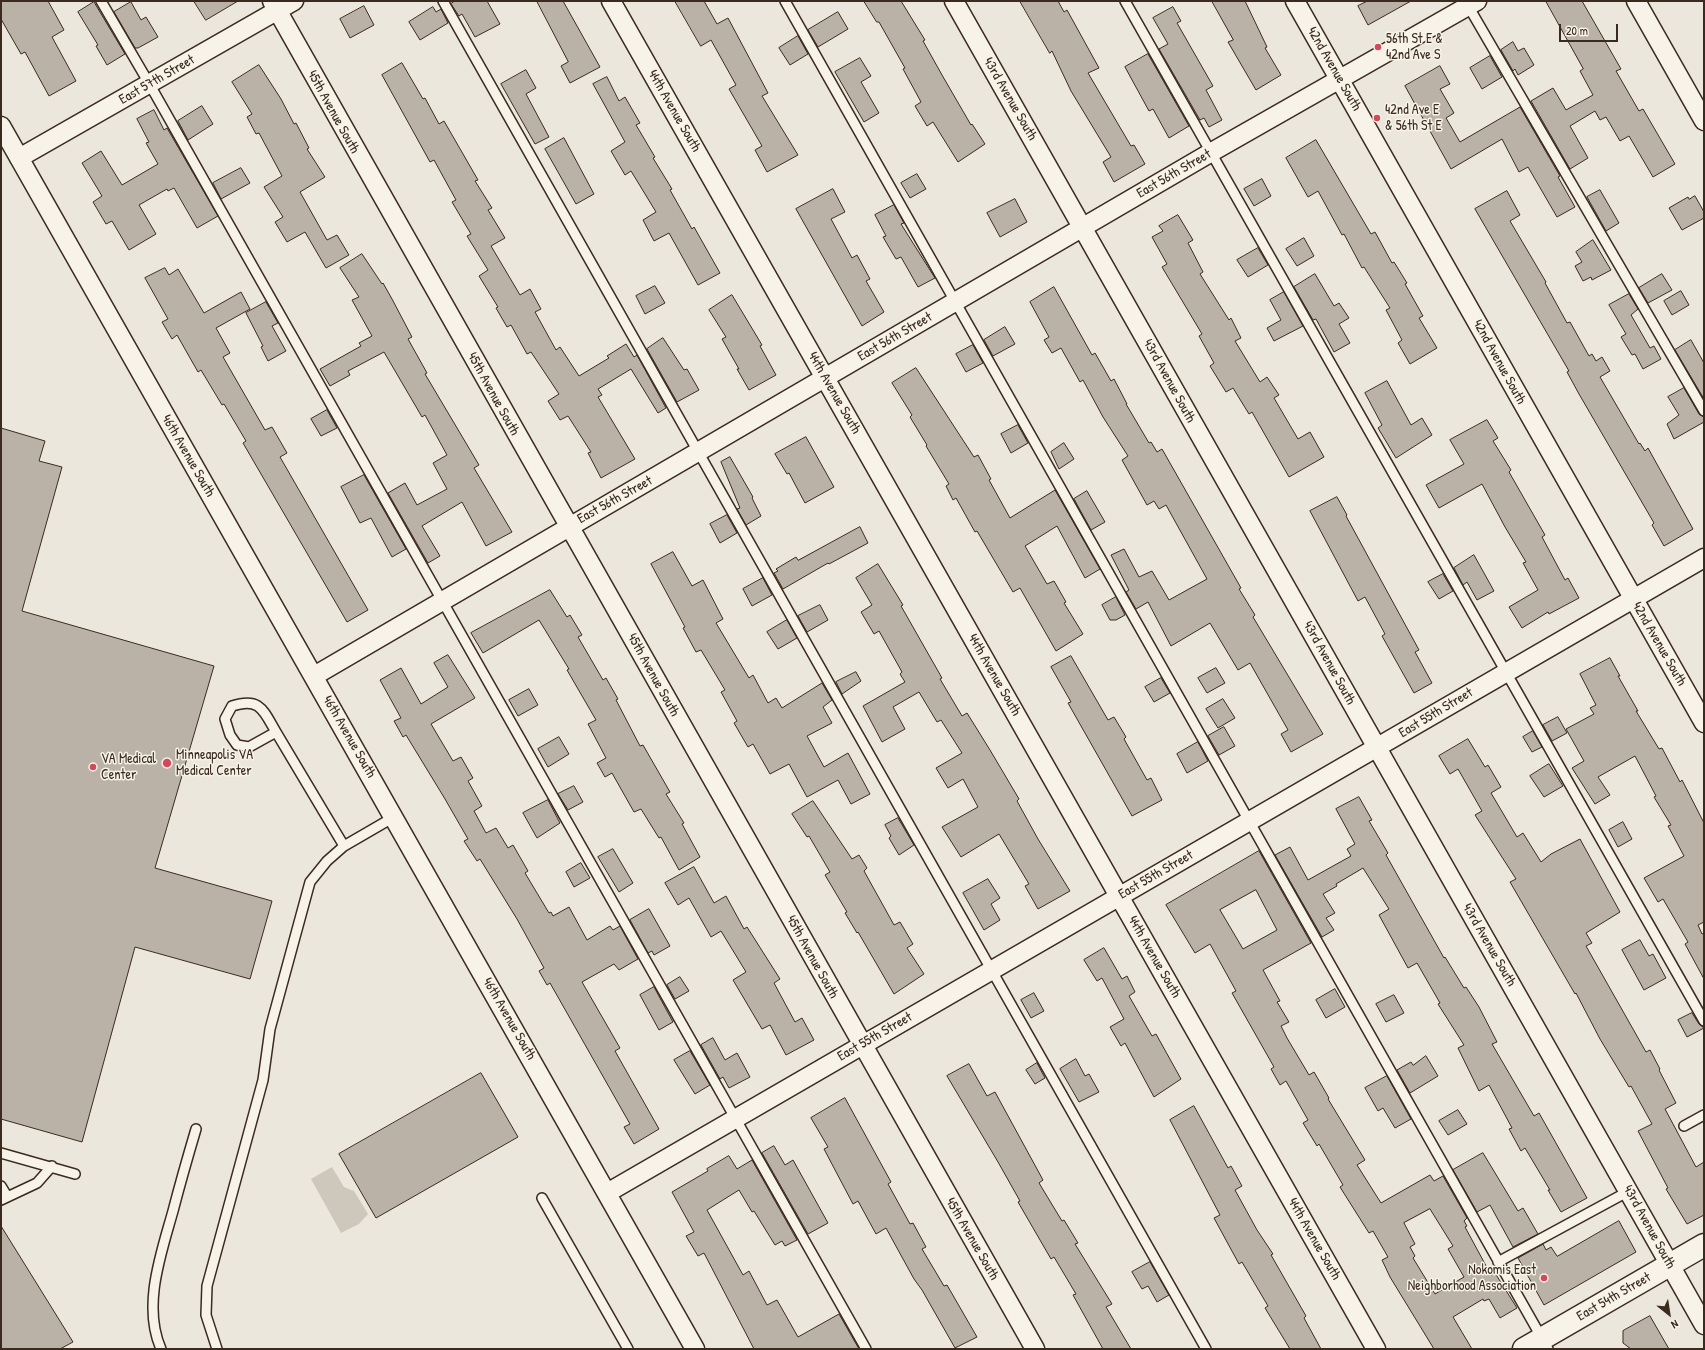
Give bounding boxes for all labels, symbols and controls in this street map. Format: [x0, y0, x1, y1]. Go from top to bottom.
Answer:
scale bar [1561, 16, 1620, 42]
text: 20 m [1566, 22, 1588, 39]
street label: 42nd Avenue South [1303, 24, 1365, 114]
place label: 56th St E & 42nd Ave S [1386, 31, 1443, 64]
marker: 56th St E & 42nd Ave S [1373, 42, 1383, 52]
street label: East 57th Street [116, 52, 198, 108]
street label: 43rd Avenue South [980, 55, 1040, 143]
street label: 44th Avenue South [644, 67, 704, 155]
street label: 45th Avenue South [303, 68, 363, 156]
place label: 42nd Ave E & 56th St E [1385, 102, 1442, 134]
marker: 42nd Ave E & 56th St E [1372, 113, 1382, 123]
street label: East 56th Street [1134, 146, 1214, 202]
street label: East 56th Street [855, 309, 935, 365]
street label: 42nd Avenue South [1469, 317, 1529, 407]
street label: 43rd Avenue South [1139, 336, 1199, 426]
street label: 44th Avenue South [804, 349, 864, 437]
street label: 45th Avenue South [463, 350, 523, 438]
street label: 46th Avenue South [158, 412, 218, 500]
street label: East 56th Street [575, 473, 655, 527]
street label: 42nd Avenue South [1628, 599, 1690, 689]
street label: 43rd Avenue South [1299, 618, 1359, 708]
street label: 45th Avenue South [623, 631, 683, 719]
street label: 44th Avenue South [964, 631, 1024, 719]
street label: East 55th Street [1396, 684, 1476, 742]
street label: 46th Avenue South [319, 693, 379, 781]
place label: Minneapolis VA Medical Center [176, 747, 253, 780]
place label: VA Medical Center [101, 751, 156, 784]
marker: Minneapolis VA Medical Center [161, 757, 173, 769]
marker: VA Medical Center [88, 762, 98, 772]
street label: East 55th Street [1116, 847, 1196, 903]
street label: 43rd Avenue South [1459, 901, 1519, 989]
street label: 45th Avenue South [782, 913, 842, 1001]
street label: 44th Avenue South [1124, 913, 1184, 1001]
street label: 46th Avenue South [479, 975, 539, 1063]
street label: East 55th Street [835, 1009, 915, 1065]
street label: 43rd Avenue South [1619, 1182, 1679, 1272]
street label: 45th Avenue South [942, 1195, 1002, 1283]
street label: 44th Avenue South [1284, 1195, 1344, 1283]
place label: Nokomis East Neighborhood Association [1408, 1262, 1536, 1294]
street label: East 54th Street [1574, 1269, 1654, 1325]
marker: Nokomis East Neighborhood Association [1539, 1273, 1549, 1283]
north arrow [1649, 1294, 1689, 1334]
text: N [1669, 1317, 1681, 1332]

